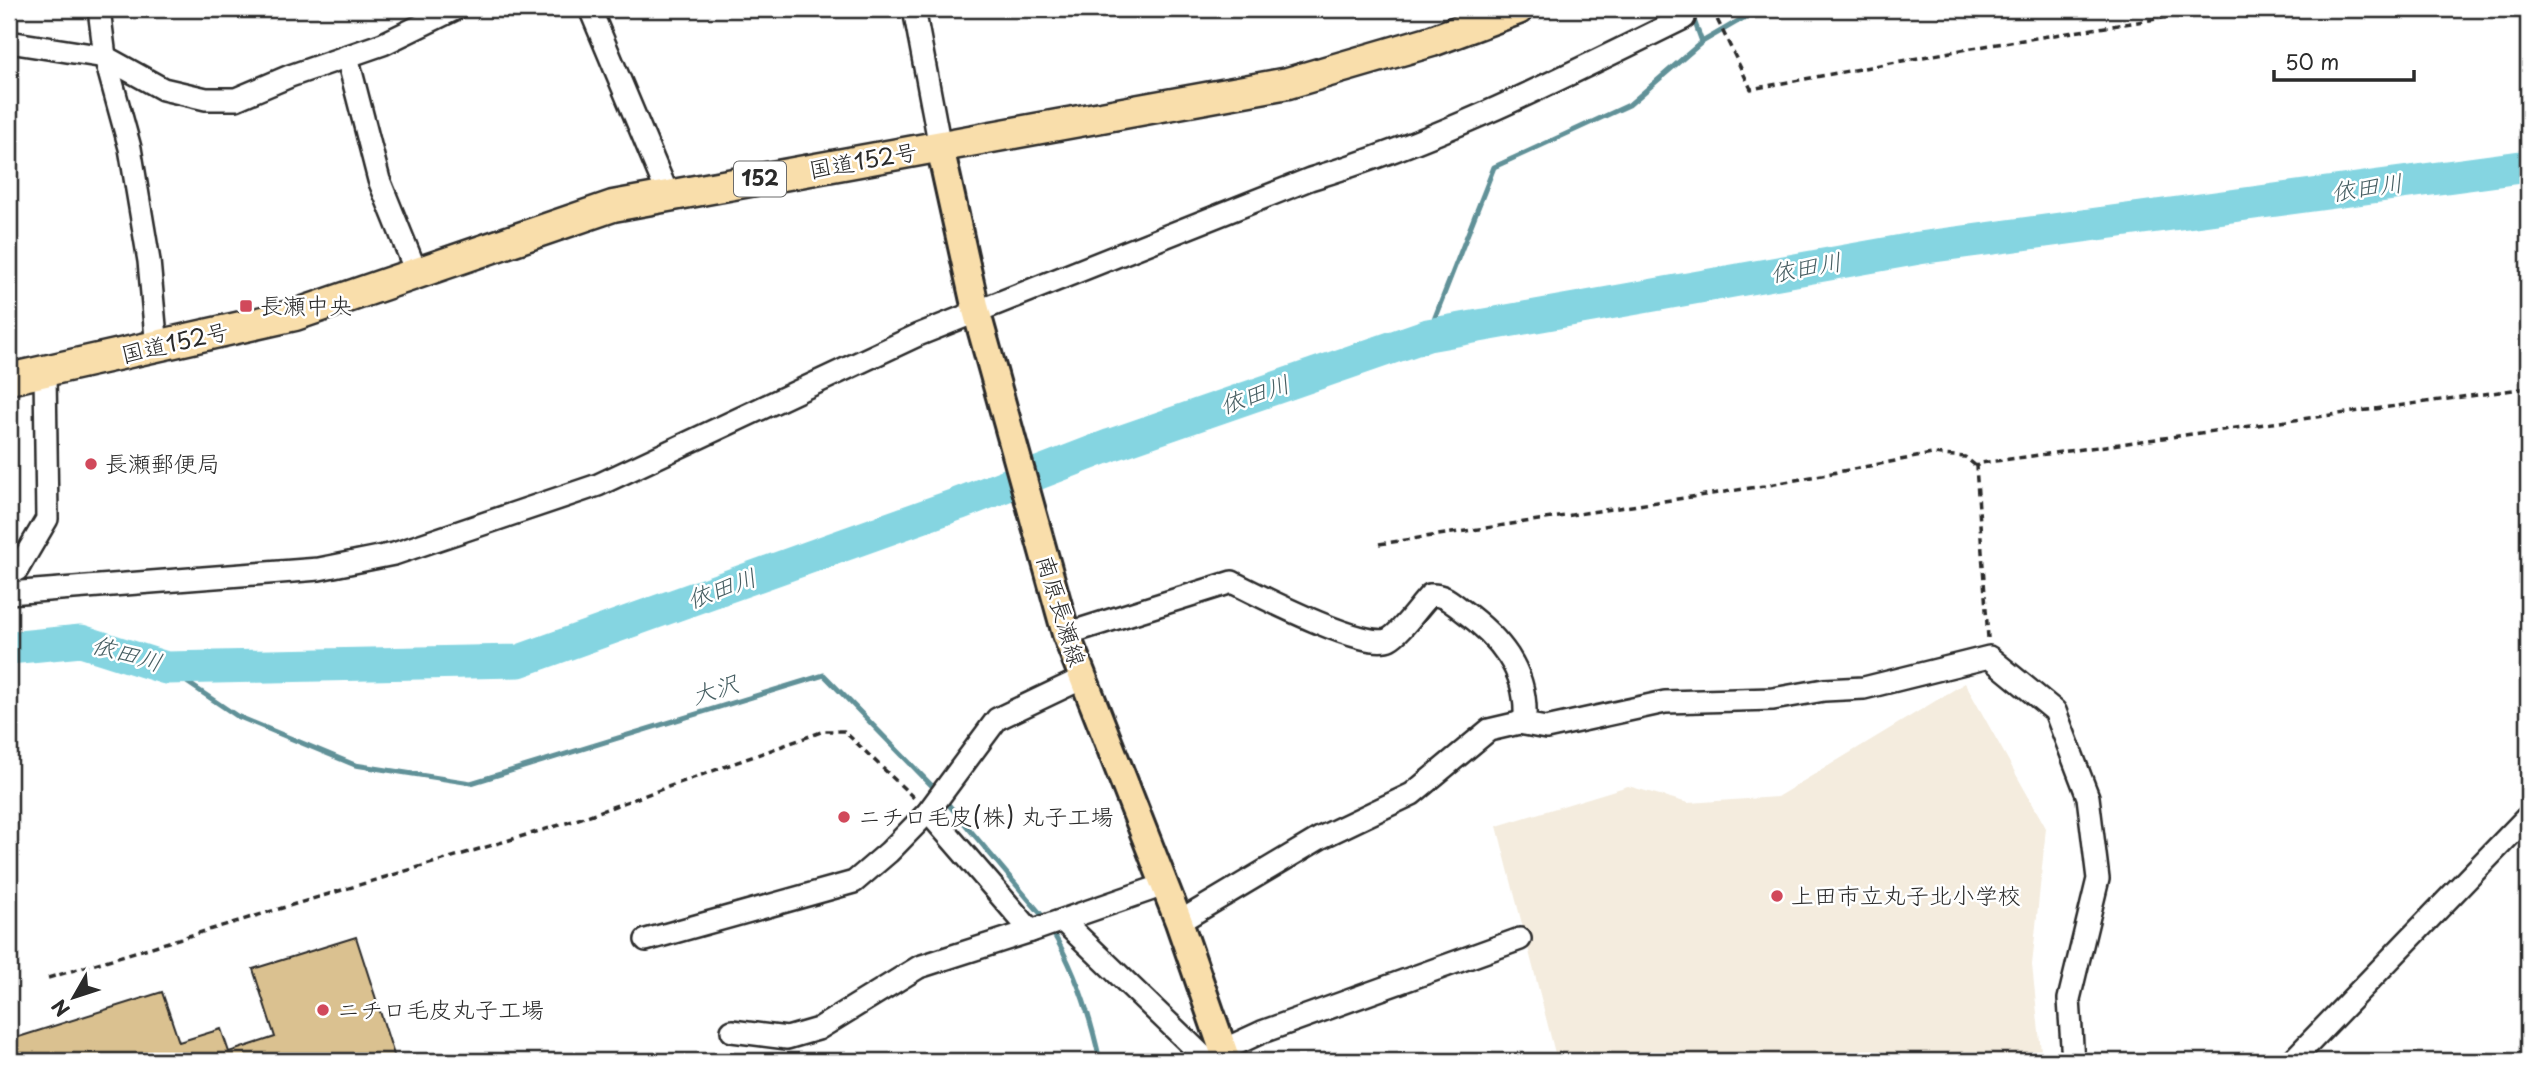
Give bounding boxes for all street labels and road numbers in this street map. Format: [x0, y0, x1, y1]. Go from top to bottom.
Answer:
street label: 国道152号 [806, 133, 920, 186]
road number: 152 [734, 162, 786, 196]
street label: 国道152号 [117, 312, 232, 371]
street label: 南原長瀬線 [1029, 550, 1096, 671]

